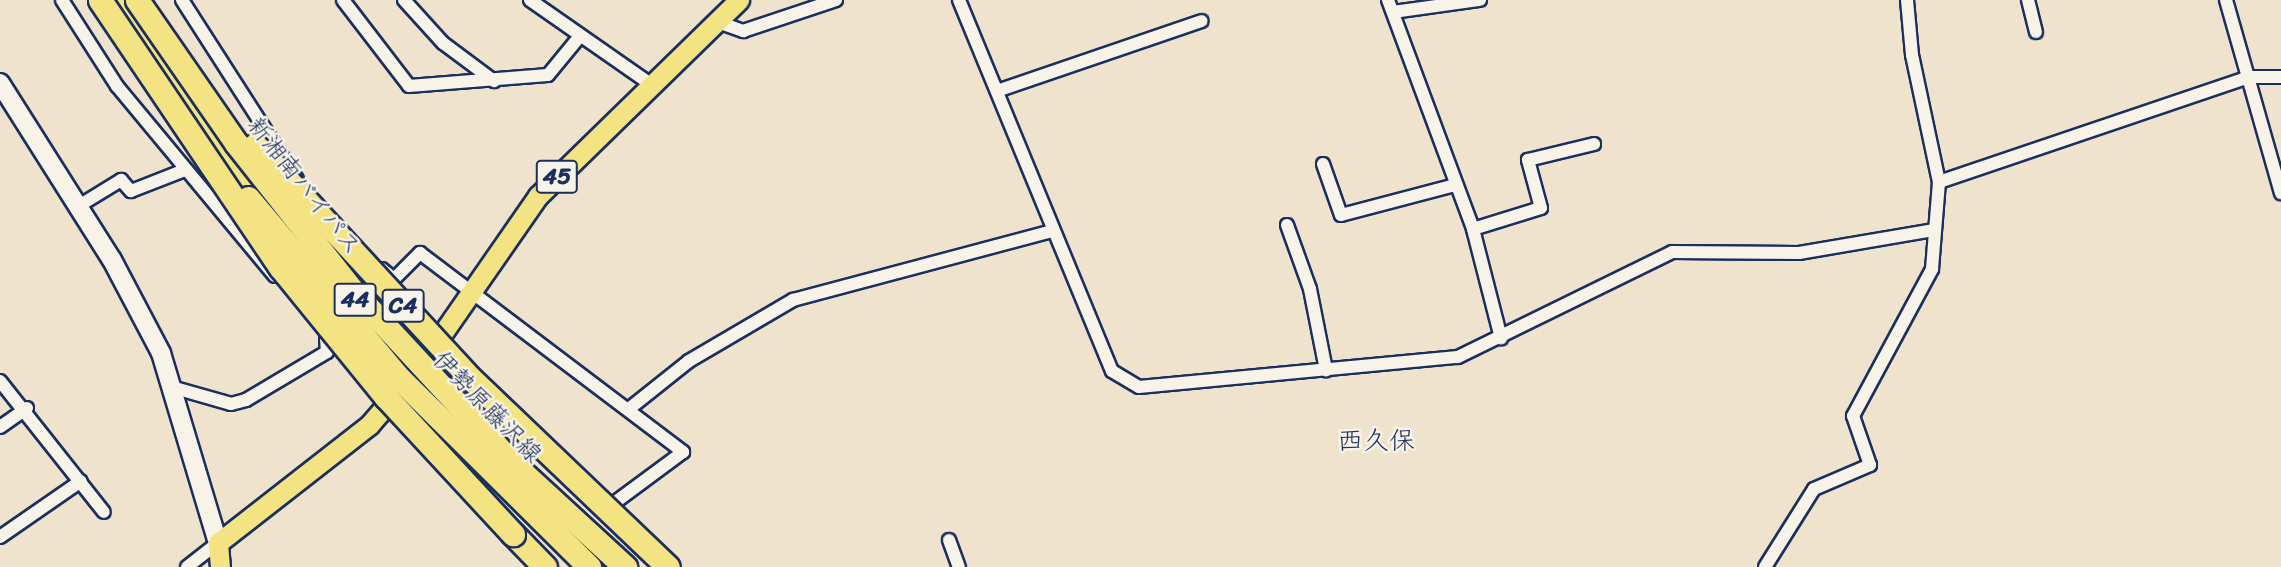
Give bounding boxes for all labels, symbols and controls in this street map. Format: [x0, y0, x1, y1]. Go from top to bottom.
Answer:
street label: 新湘南バイパス [241, 111, 367, 261]
road number: 45 [534, 158, 580, 196]
road number: 44 [332, 280, 378, 320]
road number: C4 [380, 286, 426, 326]
street label: 伊勢原藤沢線 [427, 345, 547, 469]
district label: 西久保 [1337, 425, 1415, 457]

